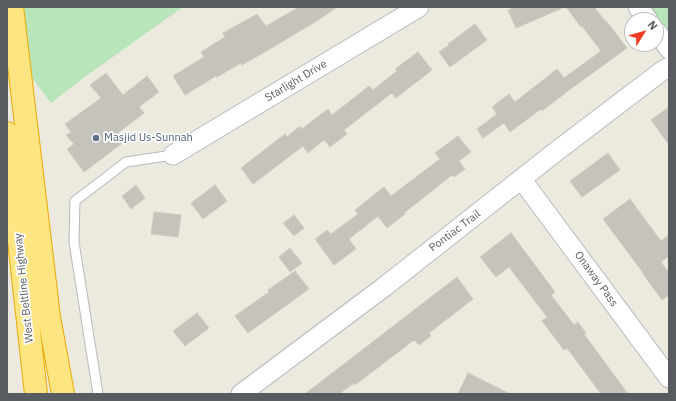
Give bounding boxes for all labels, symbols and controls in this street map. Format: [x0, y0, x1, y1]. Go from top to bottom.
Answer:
north arrow [624, 12, 664, 52]
text: N [645, 18, 661, 33]
street label: Starlight Drive [263, 57, 329, 105]
place label: Masjid Us-Sunnah [104, 131, 193, 145]
marker: Masjid Us-Sunnah [91, 133, 101, 143]
street label: Pontiac Trail [427, 207, 483, 255]
street label: West Beltline Highway [12, 232, 36, 344]
street label: Onaway Pass [571, 249, 621, 309]

